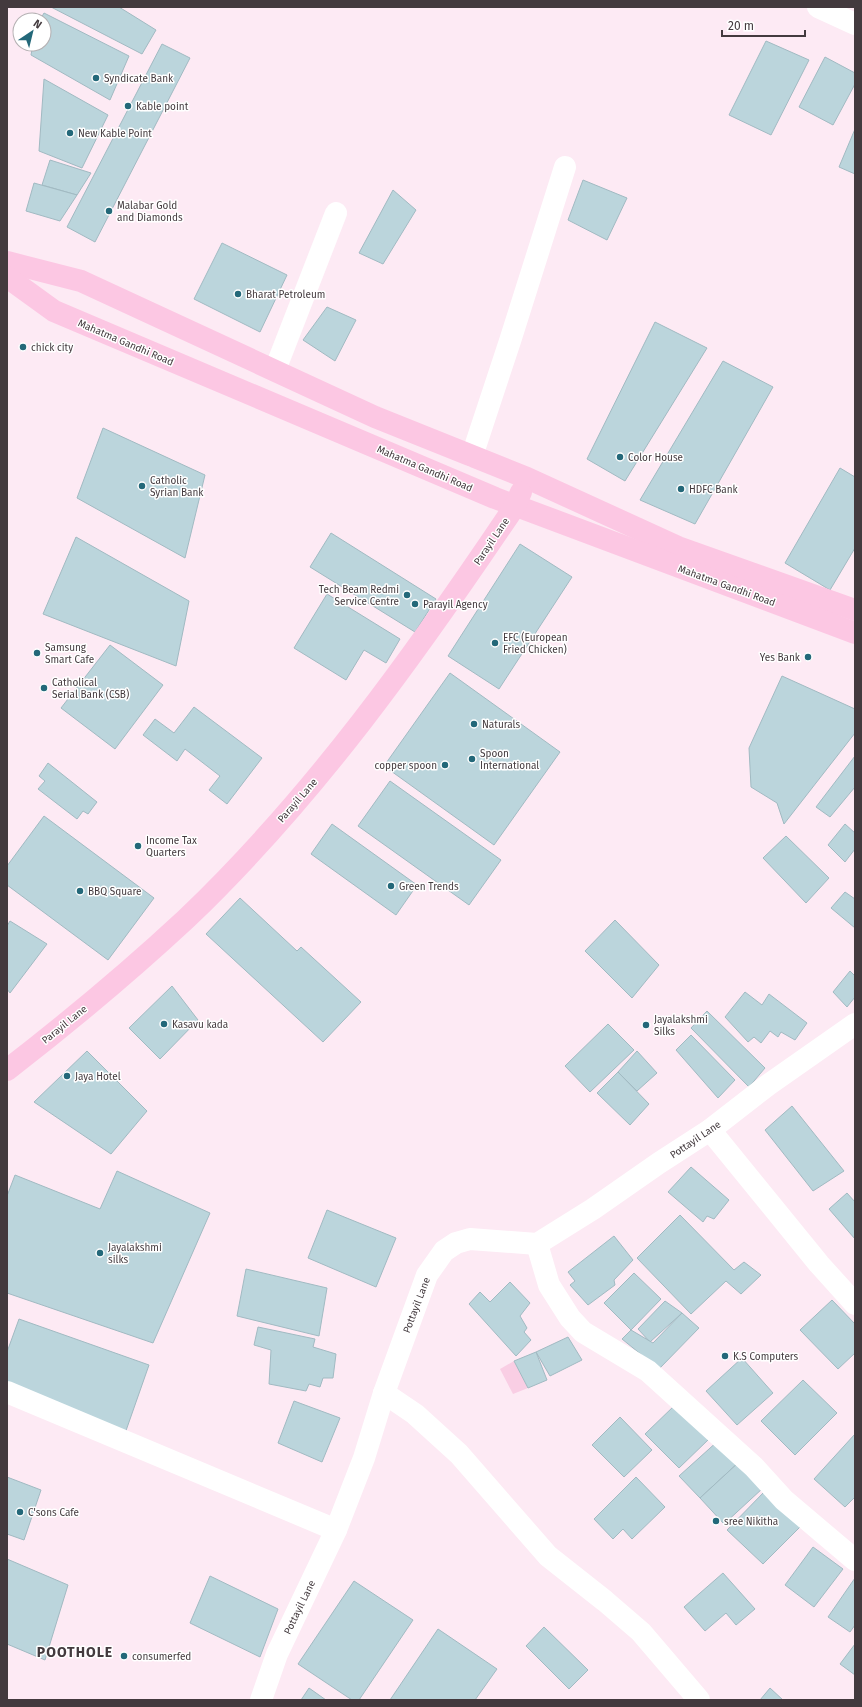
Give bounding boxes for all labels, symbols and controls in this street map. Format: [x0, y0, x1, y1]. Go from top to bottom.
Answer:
north arrow [12, 12, 52, 52]
scale bar [722, 12, 805, 38]
text: N [31, 17, 44, 32]
text: 20 m [728, 19, 754, 33]
marker: Syndicate Bank [91, 73, 101, 83]
place label: Syndicate Bank [104, 73, 174, 85]
marker: Kable point [123, 101, 133, 111]
place label: Kable point [136, 101, 189, 113]
marker: New Kable Point [65, 128, 75, 138]
place label: New Kable Point [78, 128, 152, 140]
place label: Malabar Gold and Diamonds [117, 200, 183, 224]
marker: Malabar Gold and Diamonds [104, 206, 114, 216]
marker: Bharat Petroleum [233, 289, 243, 299]
place label: Bharat Petroleum [246, 289, 325, 301]
street label: Mahatma Gandhi Road [76, 317, 175, 369]
marker: chick city [18, 342, 28, 352]
place label: chick city [31, 342, 73, 354]
street label: Mahatma Gandhi Road [375, 443, 474, 495]
marker: Color House [615, 452, 625, 462]
place label: Color House [628, 452, 683, 464]
place label: Catholic Syrian Bank [150, 475, 204, 499]
marker: Catholic Syrian Bank [137, 481, 147, 491]
marker: HDFC Bank [676, 484, 686, 494]
place label: HDFC Bank [689, 484, 739, 496]
street label: Parayil Lane [472, 516, 512, 567]
street label: Mahatma Gandhi Road [676, 563, 777, 609]
place label: Tech Beam Redmi Service Centre [319, 584, 399, 608]
marker: Tech Beam Redmi Service Centre [402, 590, 412, 600]
marker: Parayil Agency [410, 599, 420, 609]
place label: Parayil Agency [423, 599, 488, 611]
place label: EFC (European Fried Chicken) [503, 631, 568, 656]
marker: EFC (European Fried Chicken) [490, 638, 500, 648]
place label: Samsung Smart Cafe [45, 642, 94, 666]
marker: Samsung Smart Cafe [32, 648, 42, 658]
place label: Yes Bank [760, 652, 801, 664]
marker: Yes Bank [803, 652, 813, 662]
place label: Catholical Serial Bank (CSB) [52, 677, 129, 701]
marker: Catholical Serial Bank (CSB) [39, 683, 49, 693]
marker: Naturals [469, 719, 479, 729]
place label: Naturals [482, 719, 520, 731]
place label: Spoon International [480, 748, 539, 772]
marker: Spoon International [467, 754, 477, 764]
place label: copper spoon [375, 760, 437, 772]
marker: copper spoon [440, 760, 450, 770]
street label: Parayil Lane [275, 776, 320, 825]
place label: Income Tax Quarters [146, 835, 197, 859]
marker: Income Tax Quarters [133, 841, 143, 851]
marker: Green Trends [386, 881, 396, 891]
place label: Green Trends [399, 881, 459, 893]
marker: BBQ Square [75, 886, 85, 896]
place label: BBQ Square [88, 886, 141, 898]
street label: Parayil Lane [40, 1003, 90, 1047]
place label: Jayalakshmi Silks [654, 1014, 708, 1038]
marker: Kasavu kada [159, 1019, 169, 1029]
place label: Kasavu kada [172, 1019, 228, 1031]
marker: Jayalakshmi Silks [641, 1020, 651, 1030]
marker: Jaya Hotel [62, 1071, 72, 1081]
place label: Jaya Hotel [75, 1071, 121, 1083]
street label: Pottayil Lane [668, 1118, 723, 1161]
place label: Jayalakshmi silks [108, 1242, 162, 1266]
marker: Jayalakshmi silks [95, 1248, 105, 1258]
street label: Pottayil Lane [401, 1276, 433, 1335]
marker: K.S Computers [720, 1351, 730, 1361]
place label: K.S Computers [733, 1351, 799, 1363]
marker: C'sons Cafe [15, 1507, 25, 1517]
place label: C'sons Cafe [28, 1507, 79, 1519]
marker: sree Nikitha [711, 1516, 721, 1526]
place label: sree Nikitha [724, 1516, 778, 1528]
street label: Pottayil Lane [282, 1578, 318, 1636]
district label: POOTHOLE [37, 1644, 113, 1661]
marker: consumerfed [119, 1651, 129, 1661]
place label: consumerfed [132, 1651, 191, 1663]

